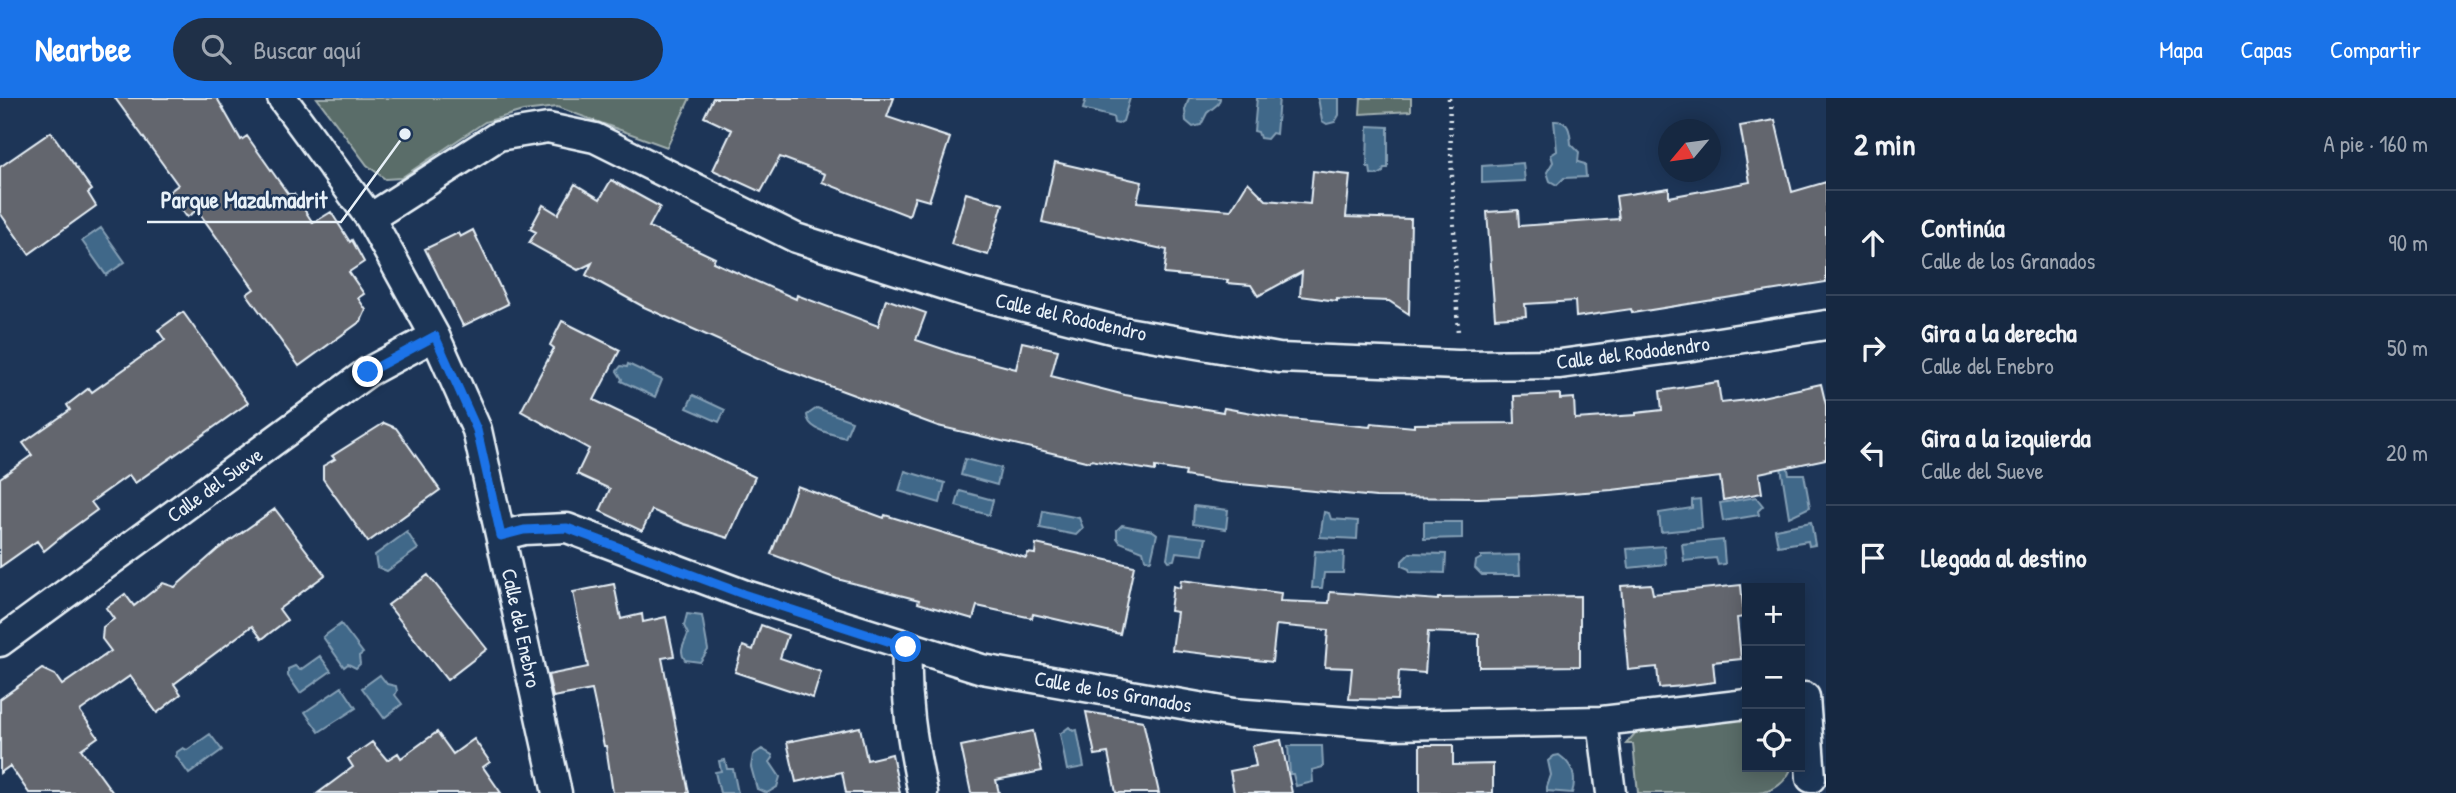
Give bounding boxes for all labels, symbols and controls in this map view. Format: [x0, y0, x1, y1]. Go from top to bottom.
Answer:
search box [173, 18, 663, 81]
text: Nearbee [35, 27, 131, 71]
icon: search [197, 30, 235, 68]
text: Buscar aquí [253, 32, 362, 67]
text: Mapa [2159, 33, 2203, 65]
text: Capas [2241, 33, 2292, 65]
text: Compartir [2330, 33, 2421, 65]
north arrow [1658, 119, 1721, 182]
text: 2 min [1854, 124, 1916, 164]
text: A pie · 160 m [2323, 128, 2428, 159]
callout: Parque Mazalmadrit [147, 178, 341, 222]
text: Parque Mazalmadrit [161, 184, 328, 216]
text: Continúa [1921, 210, 2005, 245]
icon: ahead [1854, 224, 1892, 262]
text: 90 m [2388, 227, 2428, 258]
text: Calle de los Granados [1921, 245, 2095, 276]
street label: Calle del Rododendro [993, 285, 1150, 348]
text: Gira a la derecha [1921, 315, 2077, 350]
street label: Calle del Rododendro [1555, 329, 1711, 376]
icon: right [1854, 329, 1892, 367]
text: 50 m [2387, 332, 2428, 363]
text: Calle del Enebro [1921, 350, 2054, 381]
route end [352, 356, 383, 387]
text: Gira a la izquierda [1921, 420, 2091, 455]
icon: left [1854, 434, 1892, 472]
text: 20 m [2386, 437, 2428, 468]
street label: Calle del Sueve [161, 440, 269, 529]
text: Calle del Sueve [1921, 455, 2044, 486]
icon: arrive [1854, 539, 1892, 577]
text: Llegada al destino [1921, 540, 2087, 575]
street label: Calle del Enebro [495, 566, 548, 690]
map controls [1742, 583, 1805, 772]
button: + [1742, 583, 1805, 646]
route start [890, 631, 921, 662]
button: − [1742, 646, 1805, 709]
street label: Calle de los Granados [1032, 663, 1194, 720]
button: locate [1742, 709, 1805, 772]

